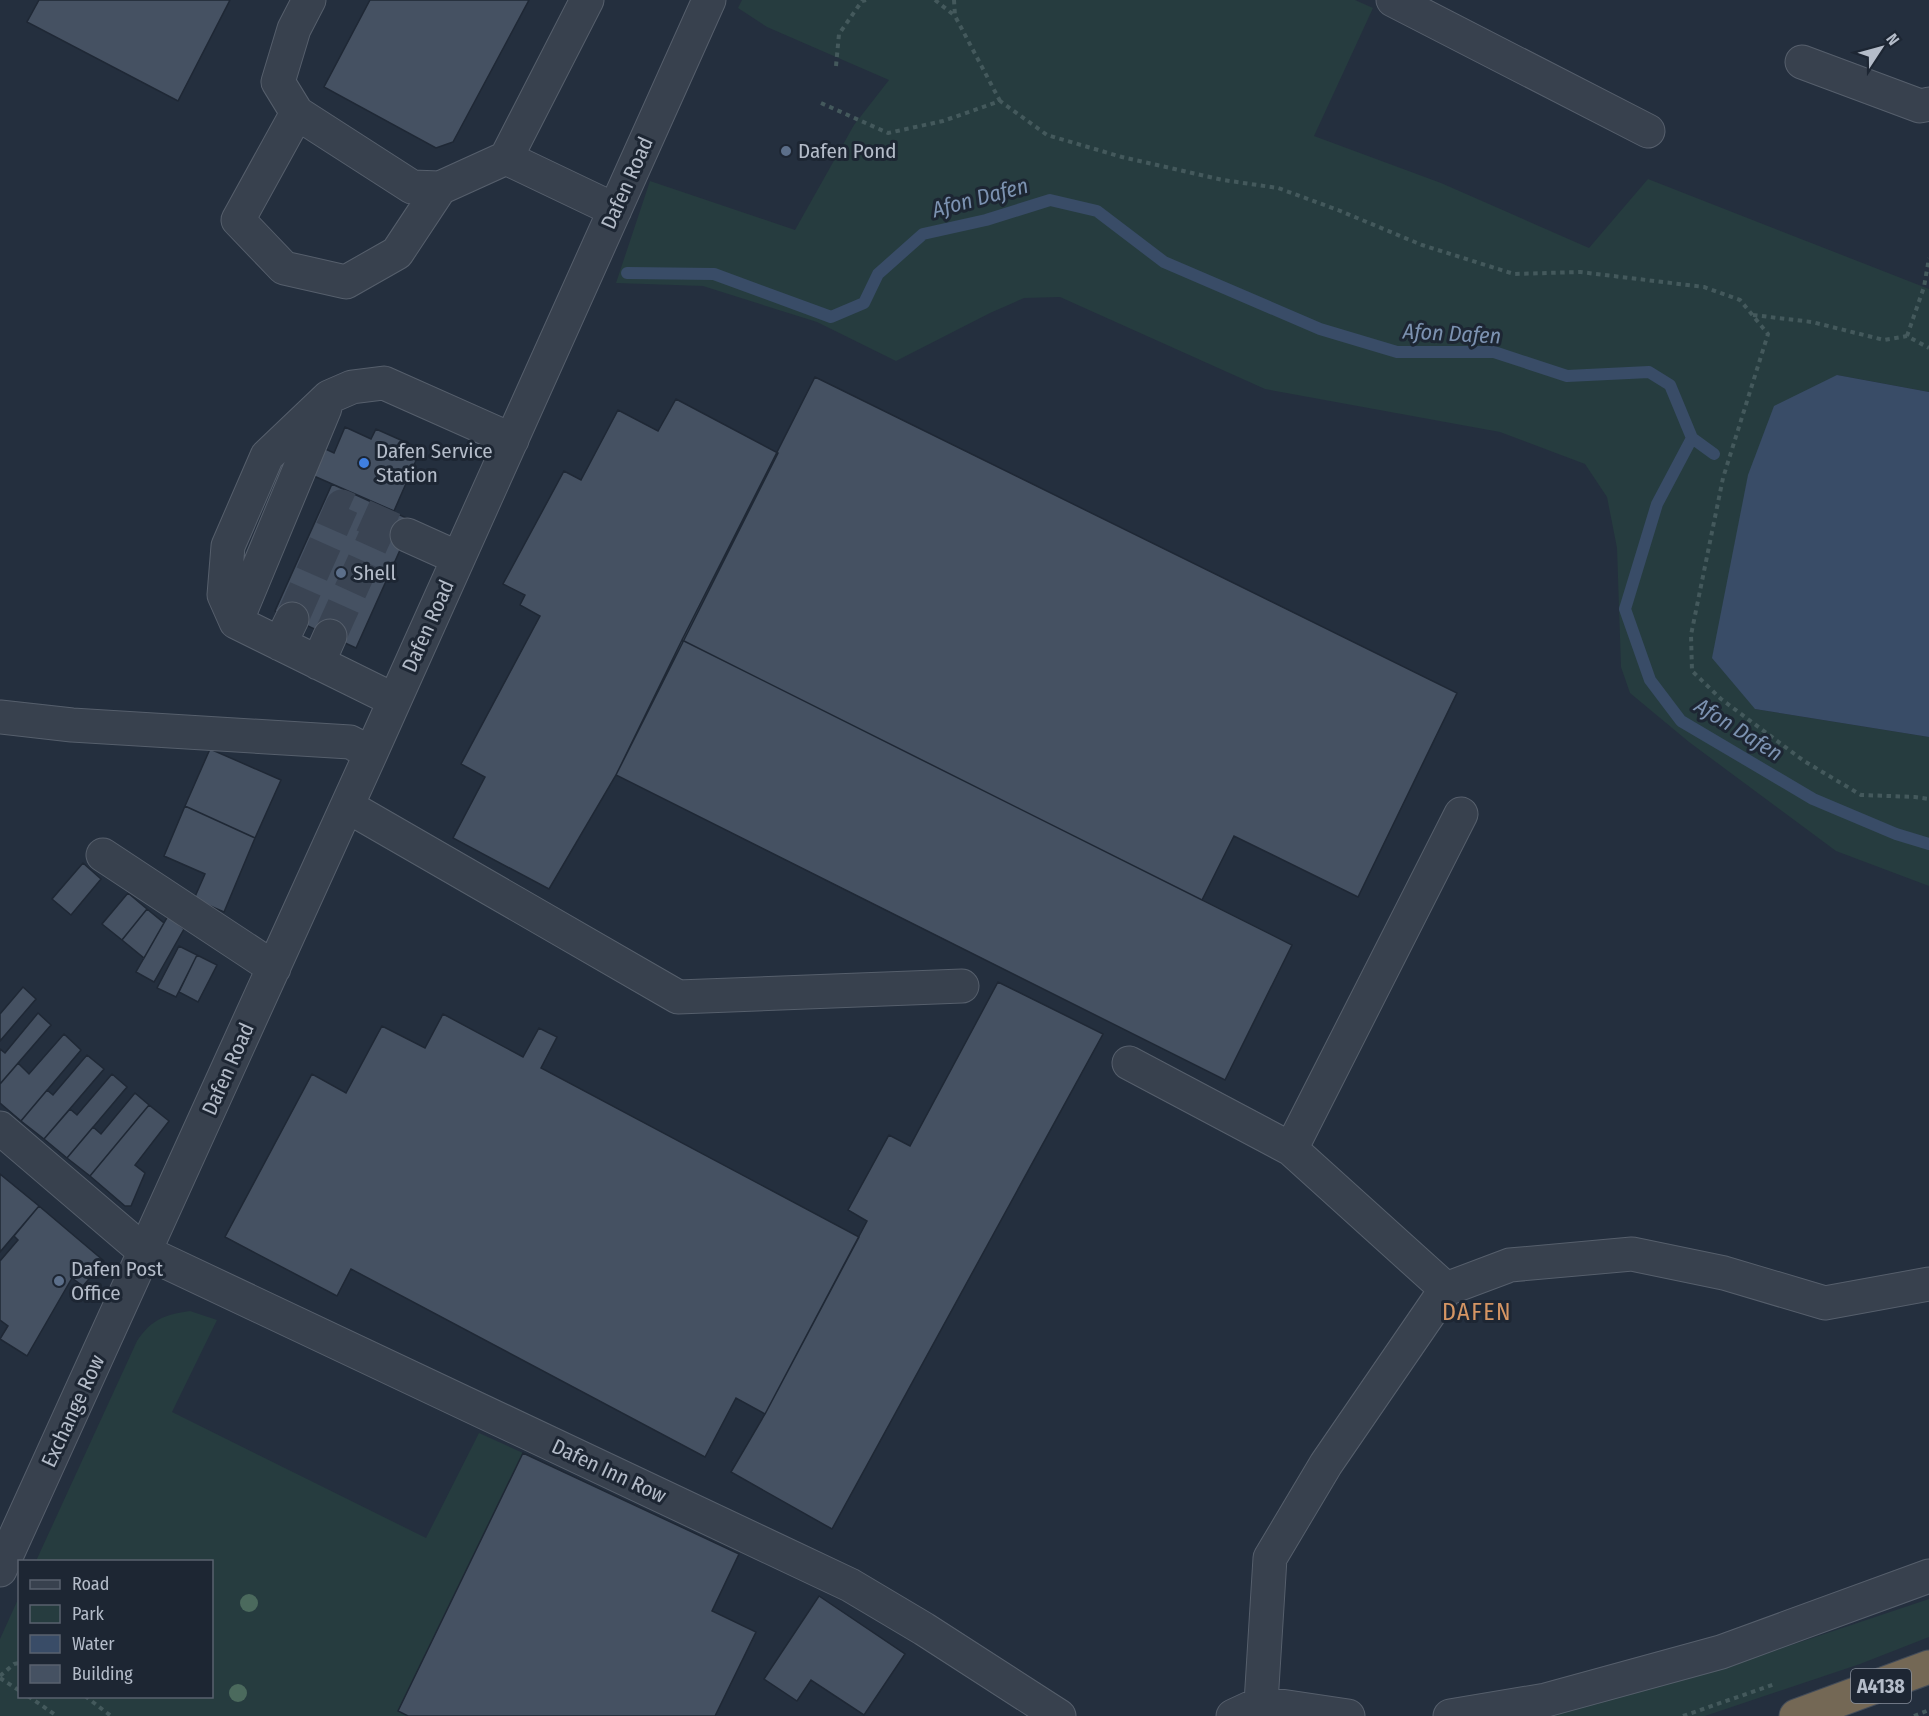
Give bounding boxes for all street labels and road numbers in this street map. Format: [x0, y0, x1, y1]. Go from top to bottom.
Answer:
street label: Dafen Road [595, 133, 659, 233]
street label: Dafen Road [396, 576, 460, 676]
street label: Dafen Road [196, 1019, 260, 1119]
street label: Exchange Row [36, 1350, 110, 1471]
street label: Dafen Inn Row [548, 1433, 671, 1509]
road number: A4138 [1851, 1669, 1911, 1703]

